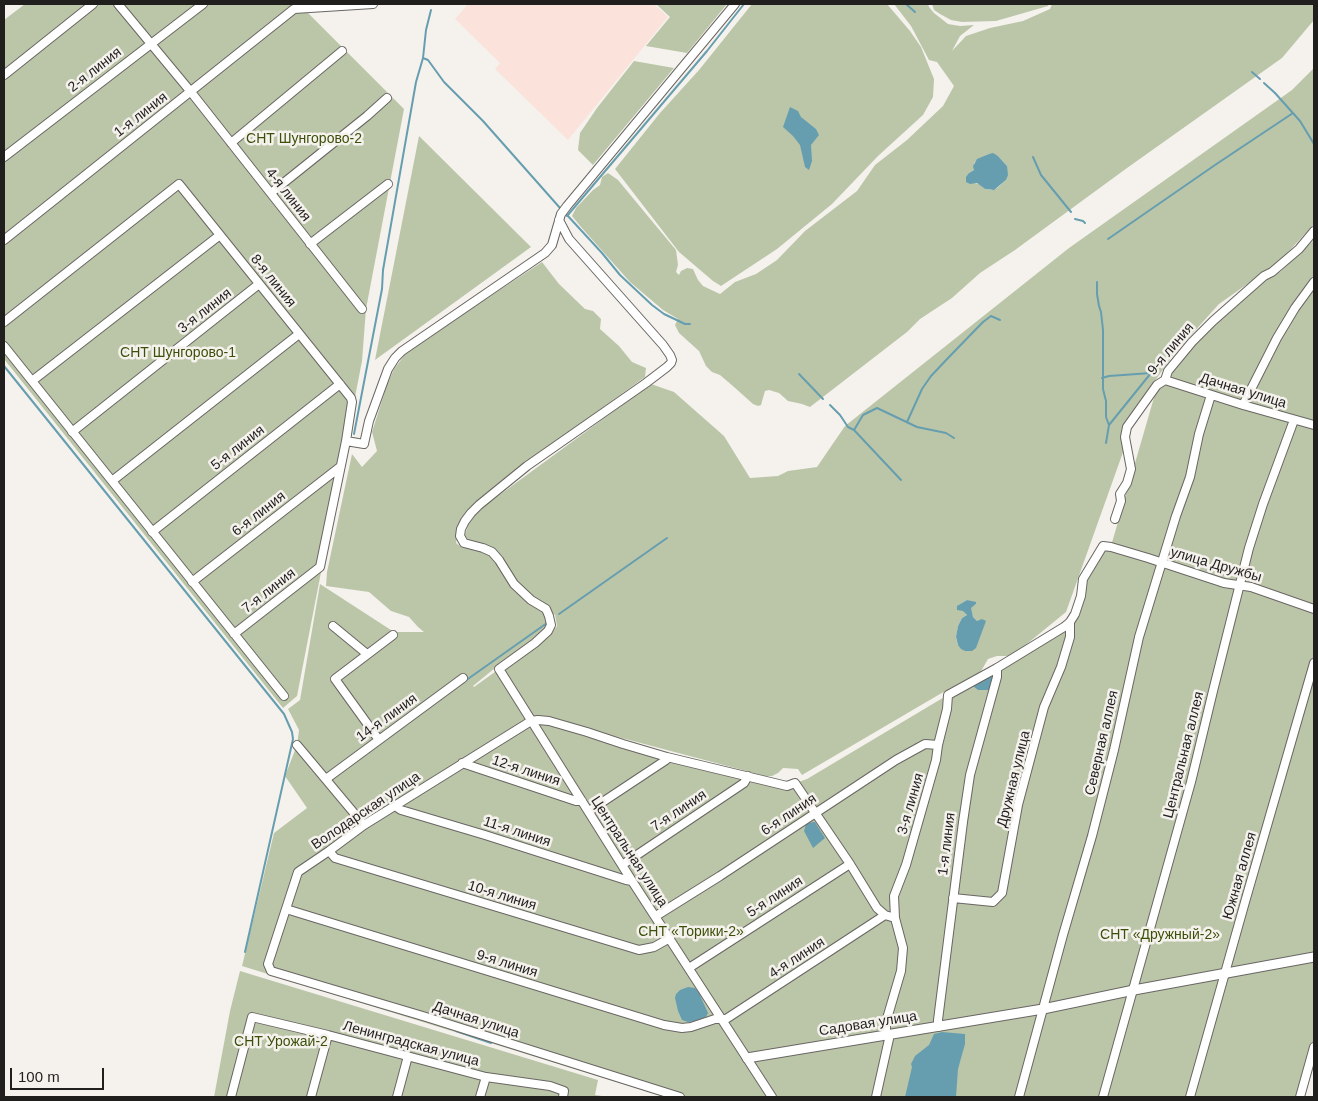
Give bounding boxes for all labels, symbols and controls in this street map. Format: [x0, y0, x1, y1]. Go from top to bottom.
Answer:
street label: 2-я линия [65, 44, 125, 96]
street label: 1-я линия [111, 89, 171, 141]
park label: СНТ Шунгорово-2 [246, 131, 362, 147]
street label: 4-я линия [262, 165, 314, 225]
street label: 8-я линия [247, 251, 299, 311]
street label: 3-я линия [175, 285, 235, 337]
street label: 9-я линия [1144, 319, 1198, 379]
park label: СНТ Шунгорово-1 [120, 345, 236, 361]
street label: Дачная улица [1198, 370, 1288, 412]
street label: 5-я линия [208, 422, 268, 474]
street label: 6-я линия [229, 488, 289, 540]
street label: улица Дружбы [1168, 544, 1264, 586]
street label: 7-я линия [239, 565, 299, 617]
street label: Северная аллея [1082, 689, 1122, 797]
street label: 14-я линия [353, 690, 421, 746]
street label: Центральная аллея [1160, 690, 1208, 820]
street label: Дружная улица [994, 729, 1034, 829]
street label: 12-я линия [490, 752, 562, 790]
street label: Володарская улица [308, 768, 424, 854]
street label: 3-я линия [894, 771, 928, 837]
street label: 7-я линия [648, 786, 710, 836]
street label: 6-я линия [758, 790, 820, 840]
street label: Центральная улица [587, 793, 671, 911]
street label: 1-я линия [935, 812, 959, 876]
street label: 11-я линия [481, 813, 553, 851]
street label: Южная аллея [1220, 830, 1260, 922]
street label: 5-я линия [744, 873, 806, 921]
street label: 10-я линия [466, 878, 538, 914]
park label: СНТ «Торики-2» [638, 924, 744, 940]
park label: СНТ «Дружный-2» [1100, 927, 1220, 943]
street label: 4-я линия [766, 934, 828, 982]
street label: 9-я линия [474, 947, 540, 981]
street label: Дачная улица [431, 998, 521, 1042]
street label: Садовая улица [818, 1008, 918, 1040]
street label: Ленинградская улица [341, 1018, 481, 1070]
park label: СНТ Урожай-2 [234, 1034, 328, 1050]
scale bar [12, 1058, 106, 1090]
text: 100 m [18, 1068, 60, 1085]

